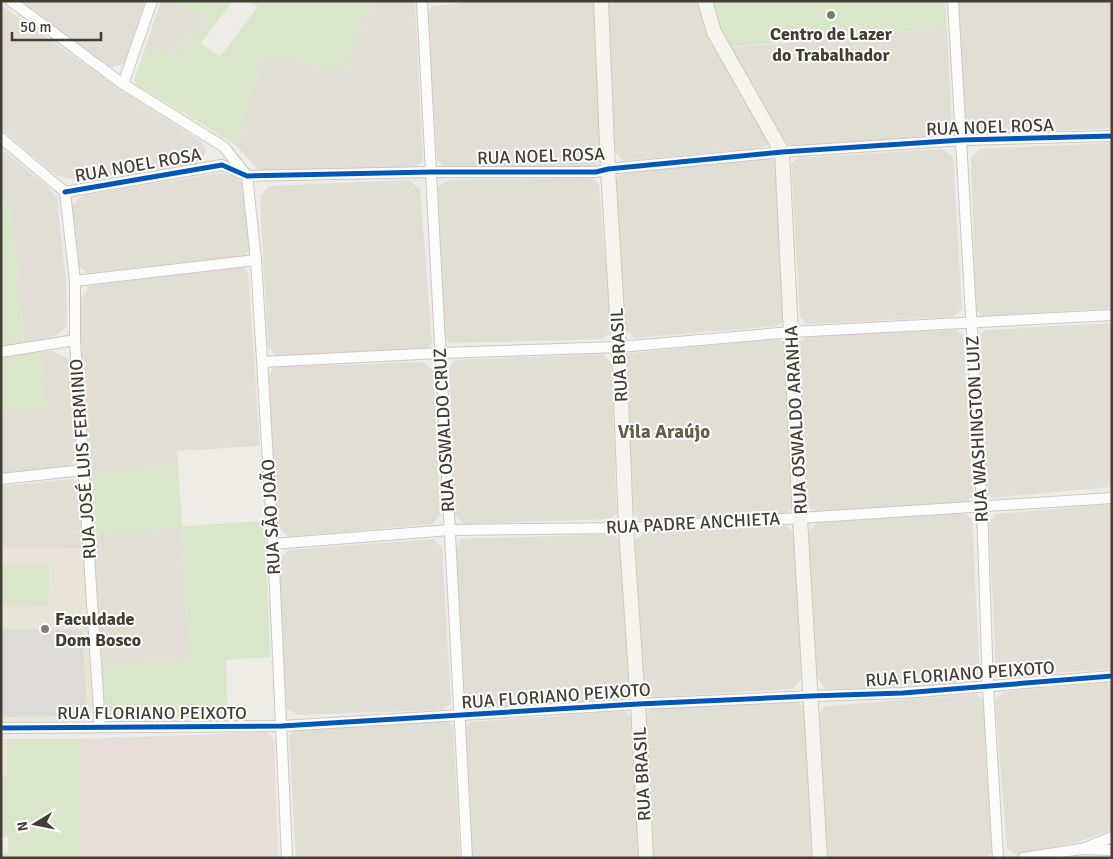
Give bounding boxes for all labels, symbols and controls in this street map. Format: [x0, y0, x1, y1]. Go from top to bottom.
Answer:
marker: Centro de Lazer do Trabalhador [825, 9, 837, 21]
scale bar [12, 10, 101, 42]
text: 50 m [20, 18, 51, 36]
place label: Centro de Lazer do Trabalhador [770, 23, 893, 66]
street label: RUA NOEL ROSA [926, 114, 1054, 140]
street label: RUA NOEL ROSA [73, 143, 203, 187]
street label: RUA NOEL ROSA [477, 143, 605, 169]
street label: RUA BRASIL [606, 307, 632, 403]
street label: RUA OSWALDO ARANHA [780, 325, 812, 515]
street label: RUA WASHINGTON LUIZ [961, 335, 993, 523]
street label: RUA OSWALDO CRUZ [429, 347, 459, 513]
street label: RUA JOSÉ LUIS FERMINIO [65, 358, 101, 560]
district label: Vila Araújo [618, 420, 710, 444]
street label: RUA SÃO JOÃO [257, 459, 285, 575]
street label: RUA PADRE ANCHIETA [605, 507, 781, 539]
place label: Faculdade Dom Bosco [55, 608, 141, 651]
marker: Faculdade Dom Bosco [39, 623, 51, 635]
street label: RUA FLORIANO PEIXOTO [865, 656, 1055, 692]
street label: RUA FLORIANO PEIXOTO [461, 678, 651, 714]
street label: RUA FLORIANO PEIXOTO [57, 702, 247, 724]
street label: RUA BRASIL [629, 726, 655, 822]
north arrow [10, 799, 60, 849]
text: N [13, 820, 32, 832]

